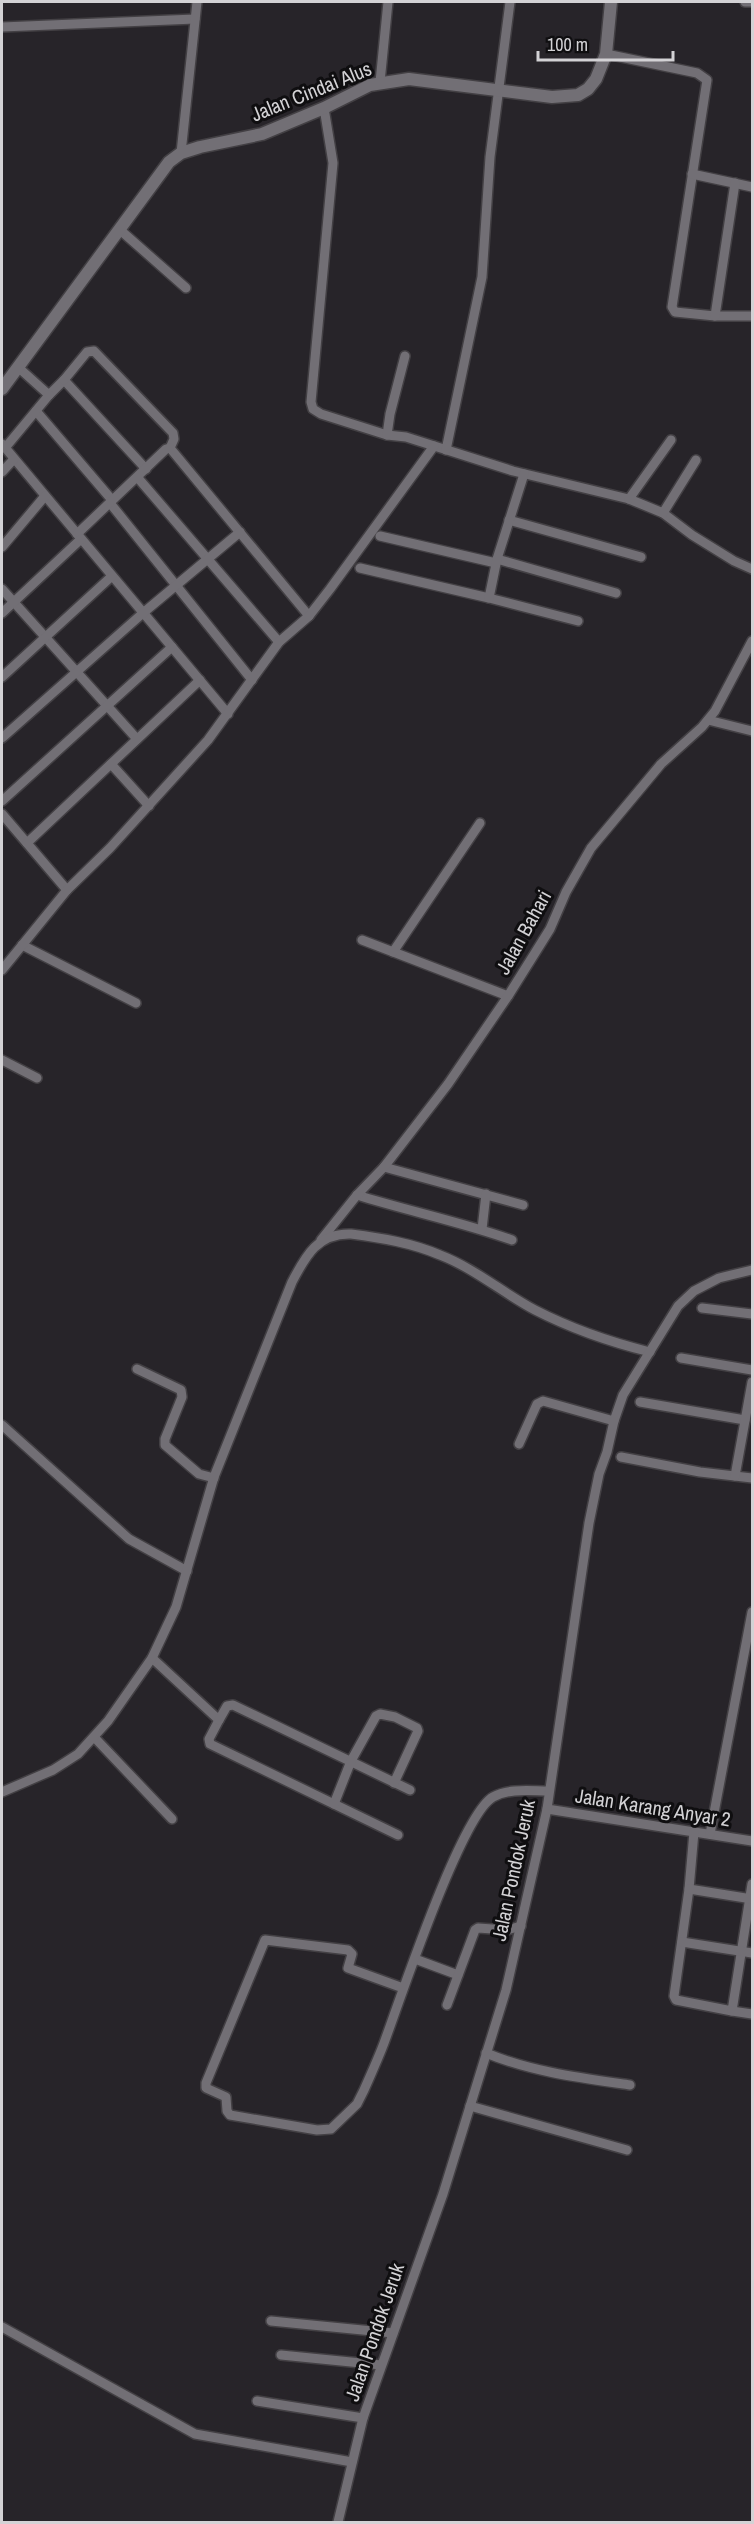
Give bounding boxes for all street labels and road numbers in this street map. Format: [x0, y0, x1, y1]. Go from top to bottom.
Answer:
street label: Jalan Cindai Alus [247, 55, 375, 127]
street label: Jalan Bahari [489, 885, 557, 979]
street label: Jalan Karang Anyar 2 [573, 1781, 733, 1833]
street label: Jalan Pondok Jeruk [485, 1796, 541, 1943]
street label: Jalan Pondok Jeruk [338, 2259, 410, 2404]

